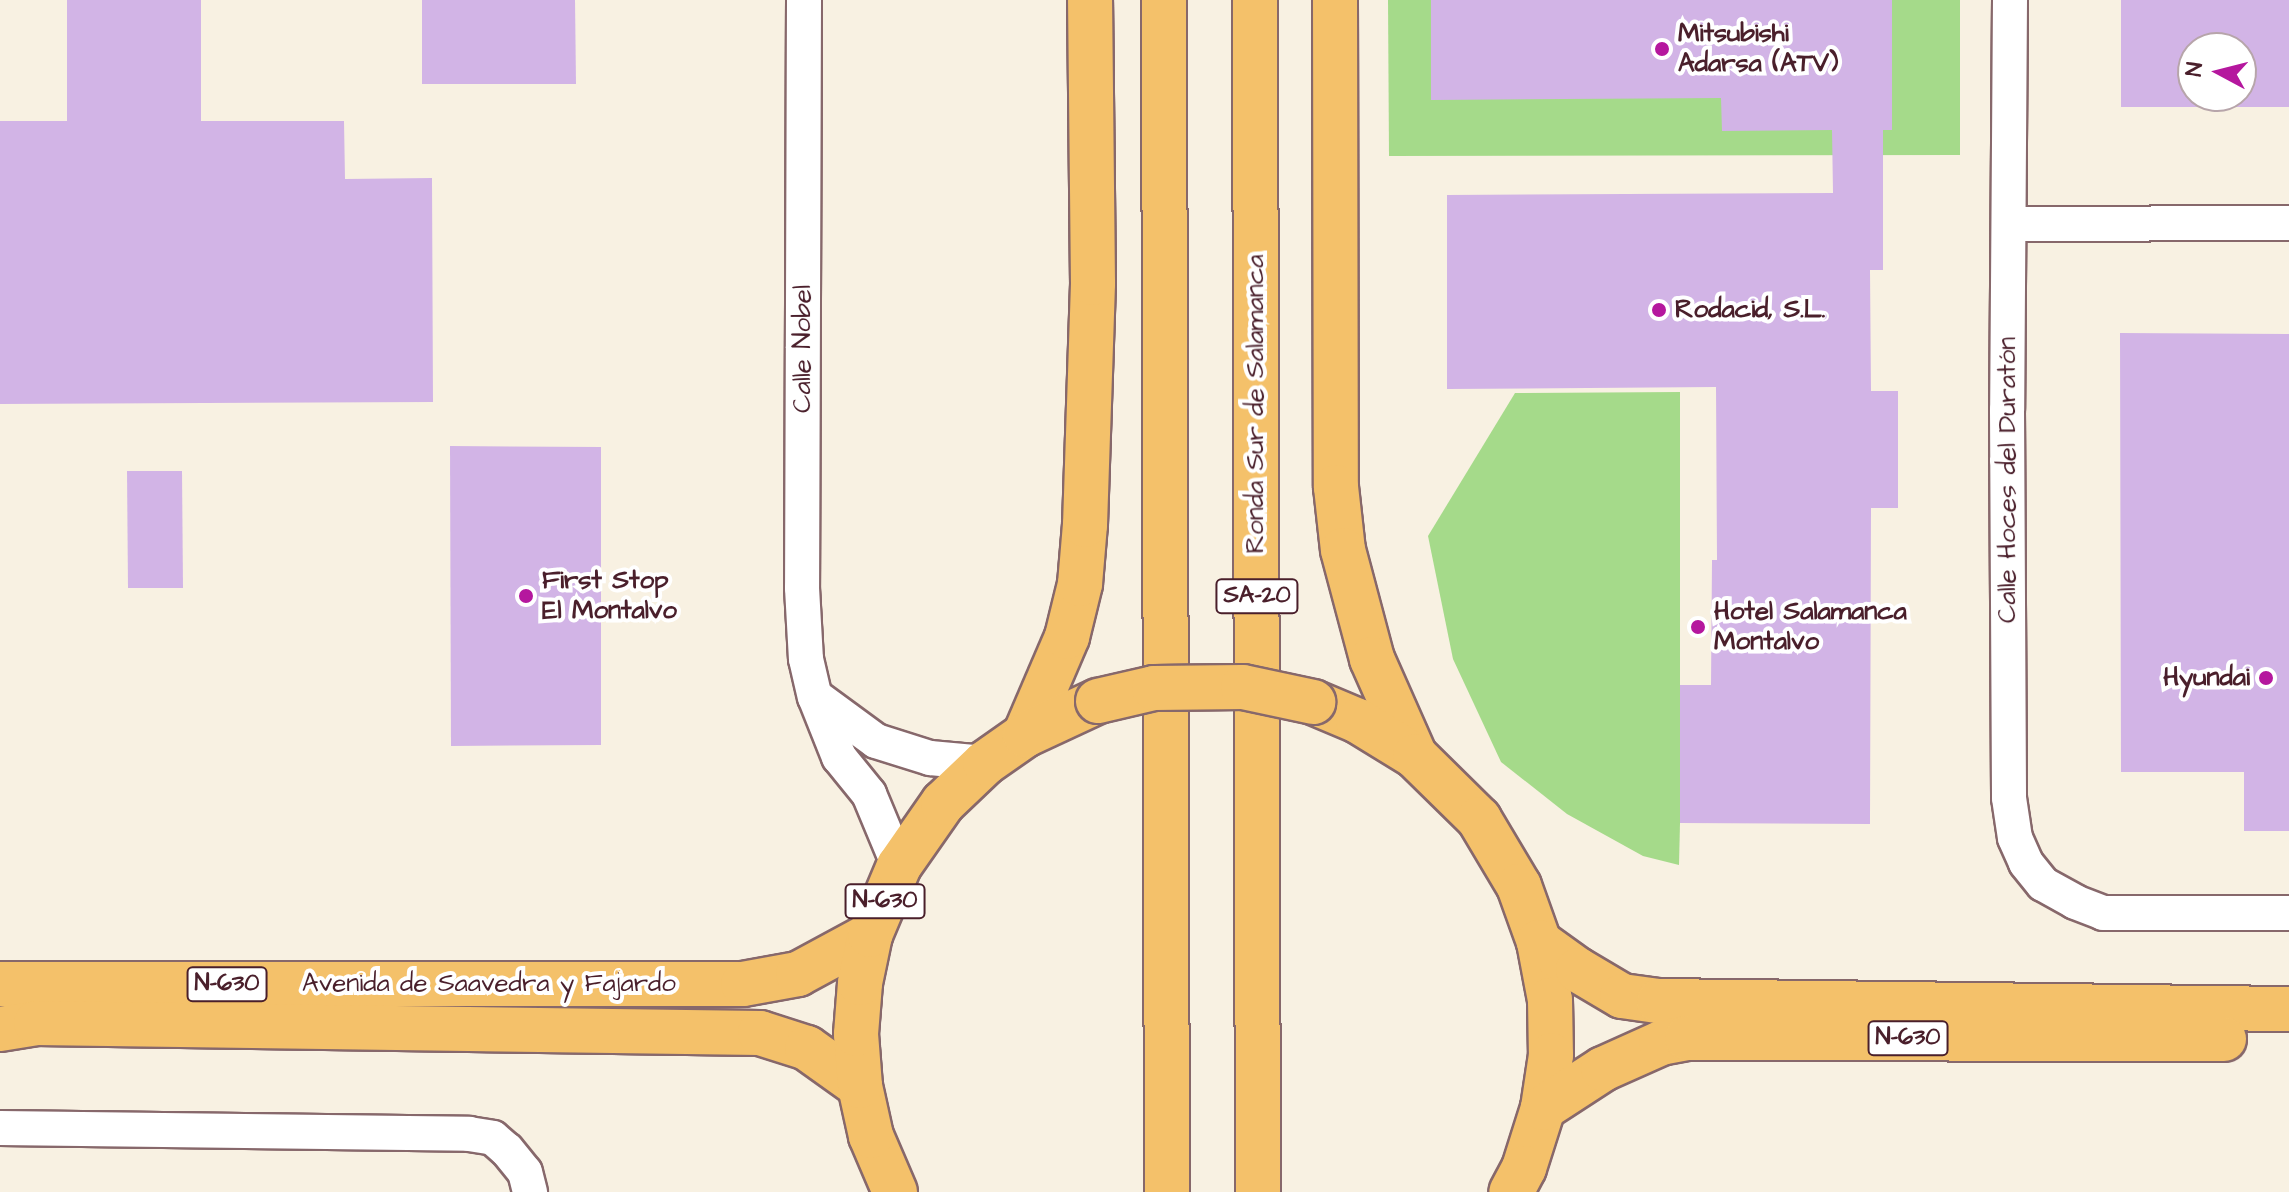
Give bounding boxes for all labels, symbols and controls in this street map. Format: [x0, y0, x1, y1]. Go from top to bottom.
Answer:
place label: Mitsubishi Adarsa (ATV) [1678, 18, 1838, 80]
north arrow [2177, 32, 2257, 112]
marker: Mitsubishi Adarsa (ATV) [1653, 40, 1671, 58]
text: N [2178, 61, 2211, 78]
street label: Ronda Sur de Salamanca [1240, 254, 1272, 554]
street label: Calle Nobel [787, 285, 819, 413]
place label: Rodacid, S.L. [1675, 294, 1825, 326]
marker: Rodacid, S.L. [1650, 301, 1668, 319]
street label: Calle Hoces del Duratón [1992, 337, 2024, 623]
place label: First Stop El Montalvo [542, 565, 677, 626]
road number: SA-20 [1215, 576, 1299, 616]
marker: First Stop El Montalvo [517, 587, 535, 605]
place label: Hotel Salamanca Montalvo [1714, 596, 1907, 658]
marker: Hotel Salamanca Montalvo [1689, 618, 1707, 636]
place label: Hyundai [2163, 662, 2250, 694]
marker: Hyundai [2257, 669, 2275, 687]
road number: N-630 [843, 881, 927, 921]
road number: N-630 [185, 964, 269, 1004]
street label: Avenida de Saavedra y Fajardo [302, 968, 676, 1000]
road number: N-630 [1866, 1018, 1950, 1058]

